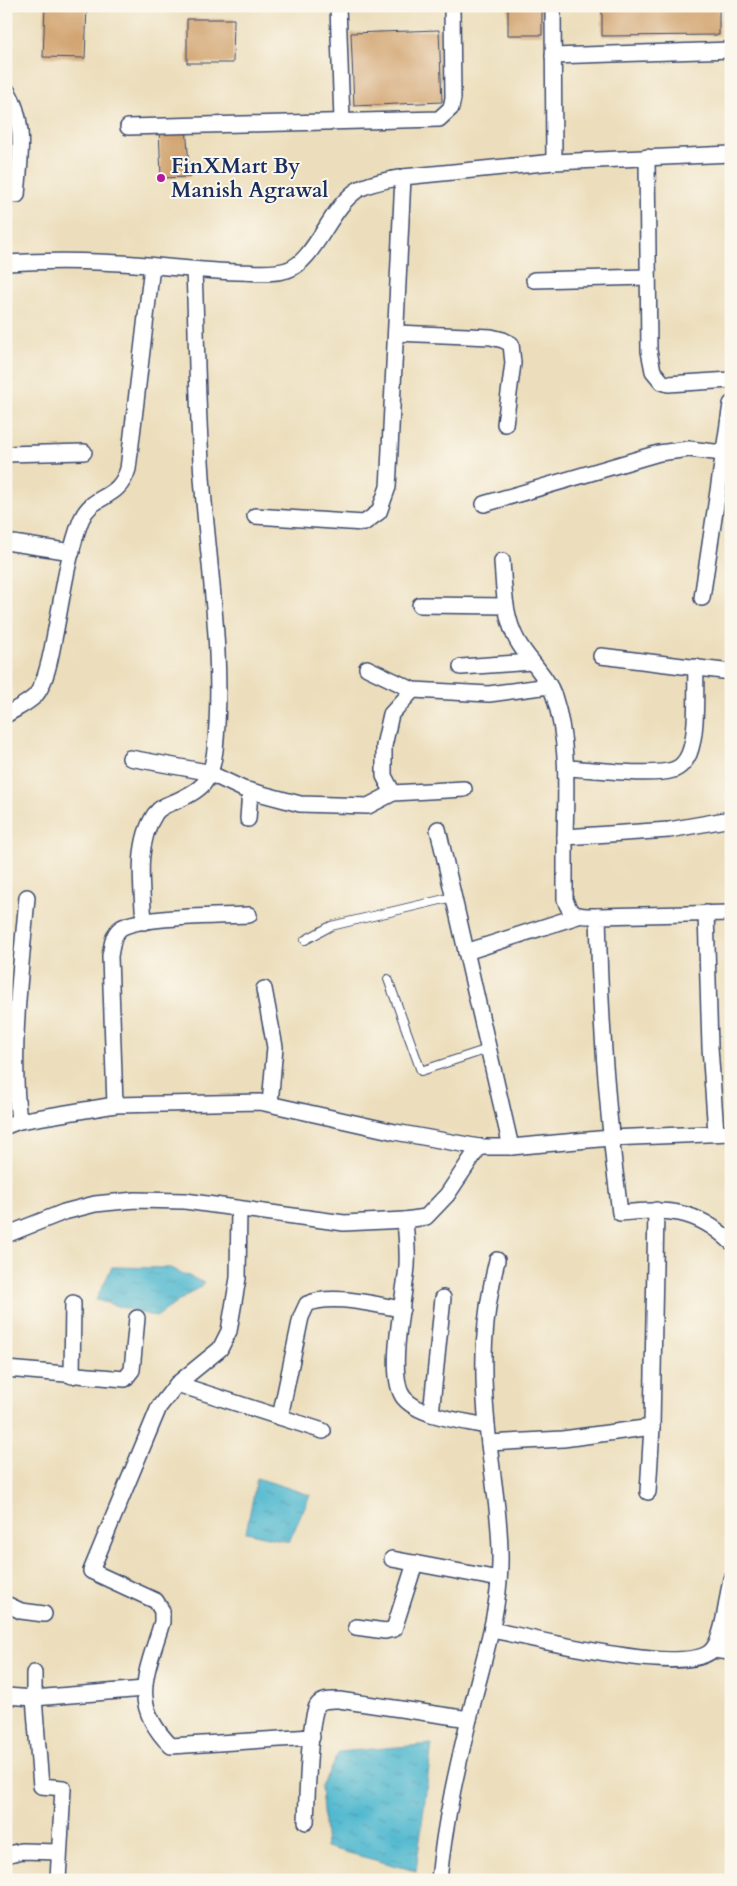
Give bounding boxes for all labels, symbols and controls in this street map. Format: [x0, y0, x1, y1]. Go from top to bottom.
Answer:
place label: FinXMart By Manish Agrawal [171, 152, 329, 205]
marker: FinXMart By Manish Agrawal [155, 172, 167, 184]

